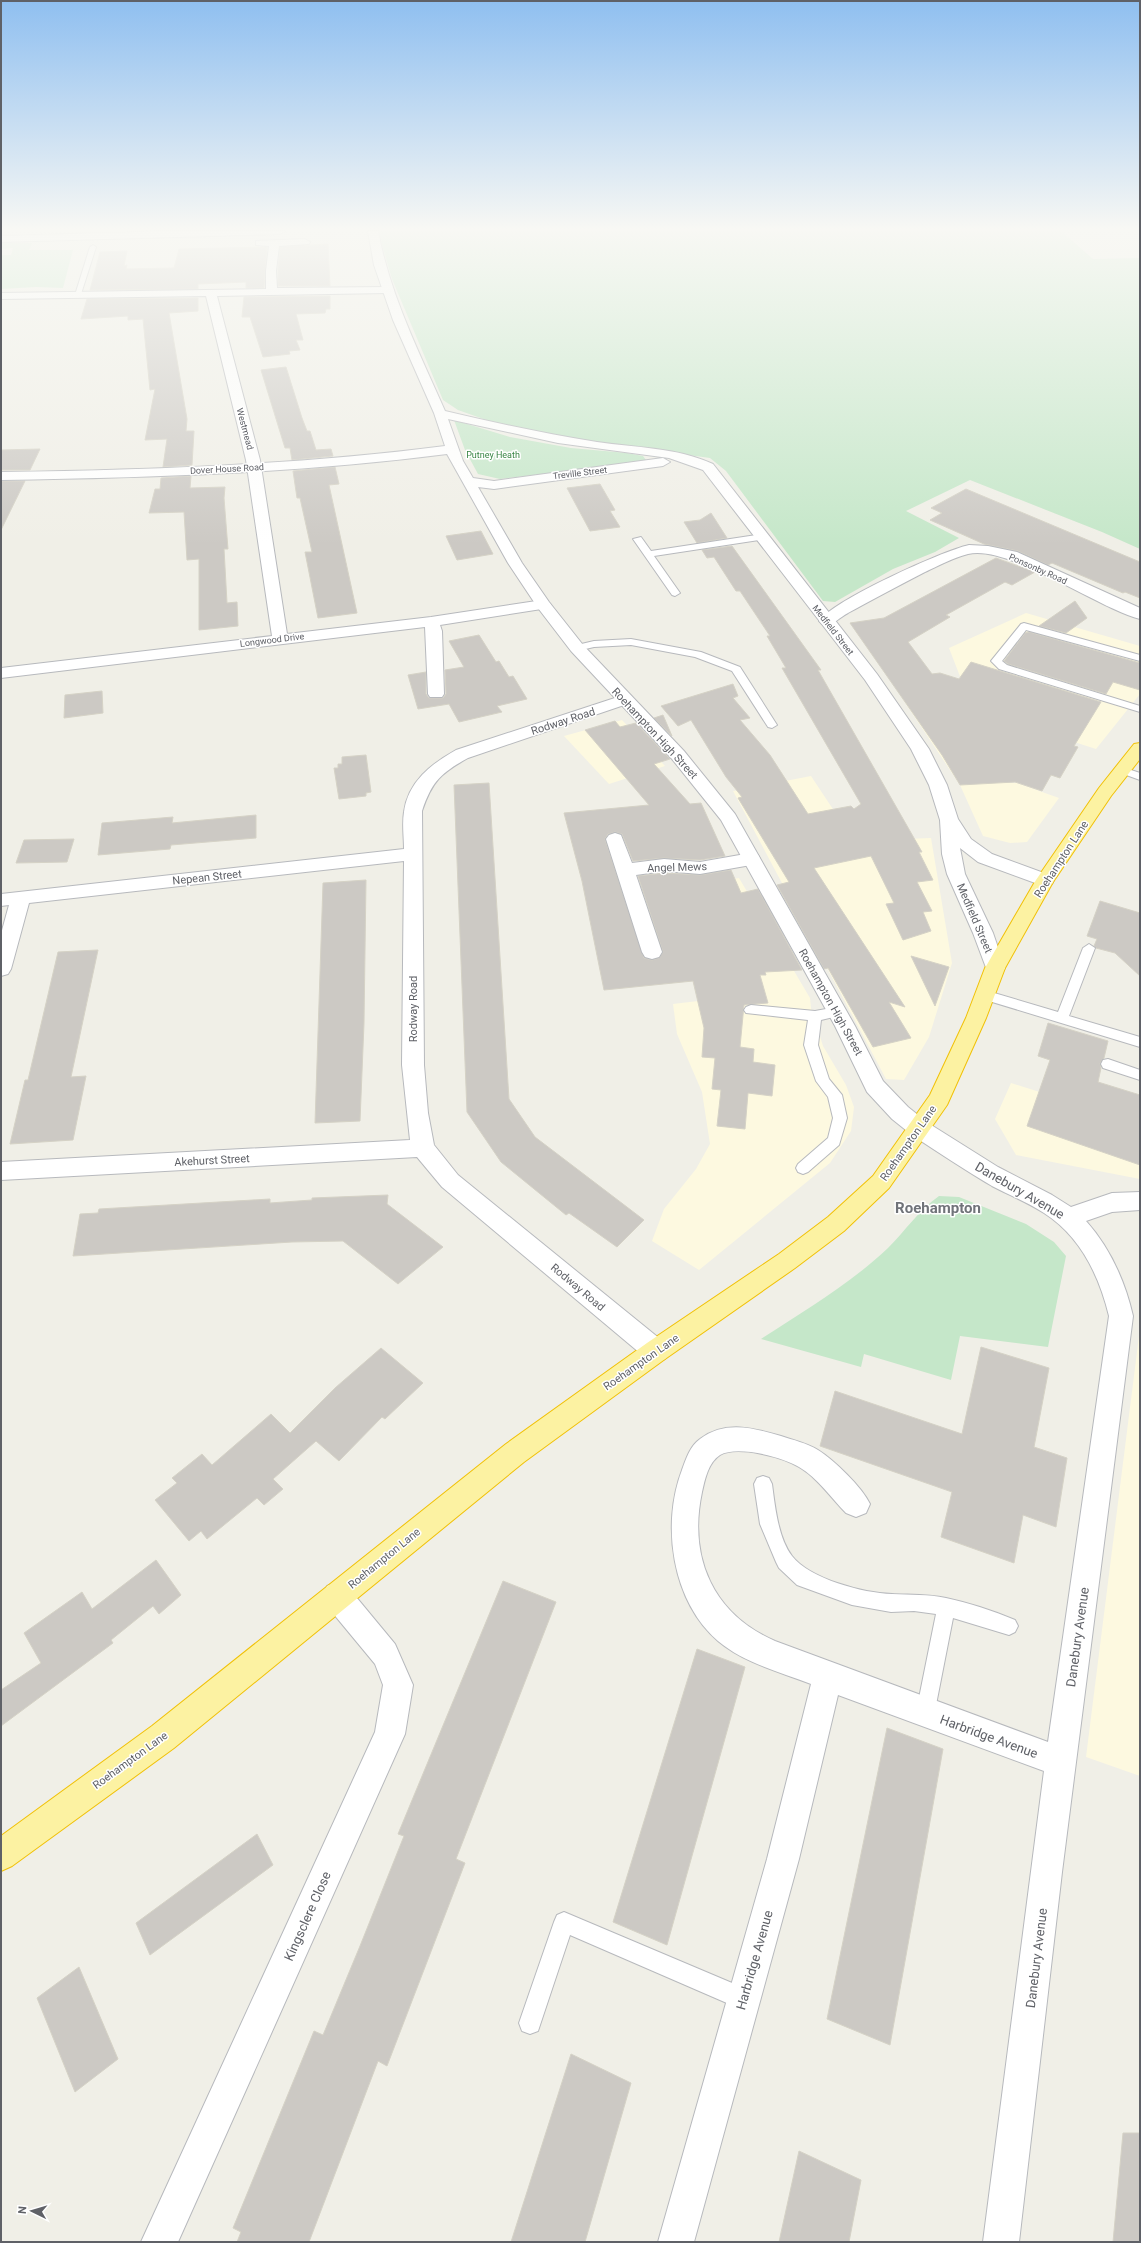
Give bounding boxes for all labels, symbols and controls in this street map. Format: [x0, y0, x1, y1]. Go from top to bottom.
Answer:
street label: Westmead [235, 407, 255, 451]
park label: Putney Heath [466, 450, 520, 460]
street label: Dover House Road [190, 462, 264, 476]
street label: Treville Street [552, 465, 608, 481]
street label: Ponsonby Road [1007, 552, 1069, 586]
street label: Medfield Street [810, 603, 856, 657]
street label: Longwood Drive [239, 631, 305, 649]
street label: Roehampton High Street [609, 685, 701, 782]
street label: Rodway Road [529, 705, 597, 738]
street label: Roehampton Lane [1032, 818, 1091, 900]
street label: Angel Mews [647, 860, 708, 875]
street label: Nepean Street [172, 867, 243, 888]
street label: Medfield Street [954, 882, 995, 955]
street label: Roehampton High Street [796, 947, 865, 1058]
street label: Rodway Road [407, 976, 420, 1042]
street label: Roehampton Lane [878, 1103, 939, 1184]
street label: Akehurst Street [174, 1152, 250, 1169]
street label: Danebury Avenue [972, 1159, 1067, 1222]
district label: Roehampton [895, 1199, 981, 1217]
street label: Rodway Road [548, 1261, 607, 1314]
street label: Roehampton Lane [601, 1331, 682, 1393]
street label: Roehampton Lane [346, 1525, 423, 1591]
street label: Danebury Avenue [1063, 1586, 1092, 1688]
street label: Harbridge Avenue [938, 1712, 1040, 1761]
street label: Roehampton Lane [90, 1729, 170, 1792]
street label: Kingsclere Close [281, 1869, 334, 1963]
street label: Danebury Avenue [1023, 1907, 1050, 2009]
street label: Harbridge Avenue [733, 1909, 776, 2012]
north arrow [12, 2191, 52, 2231]
text: N [16, 2206, 29, 2215]

